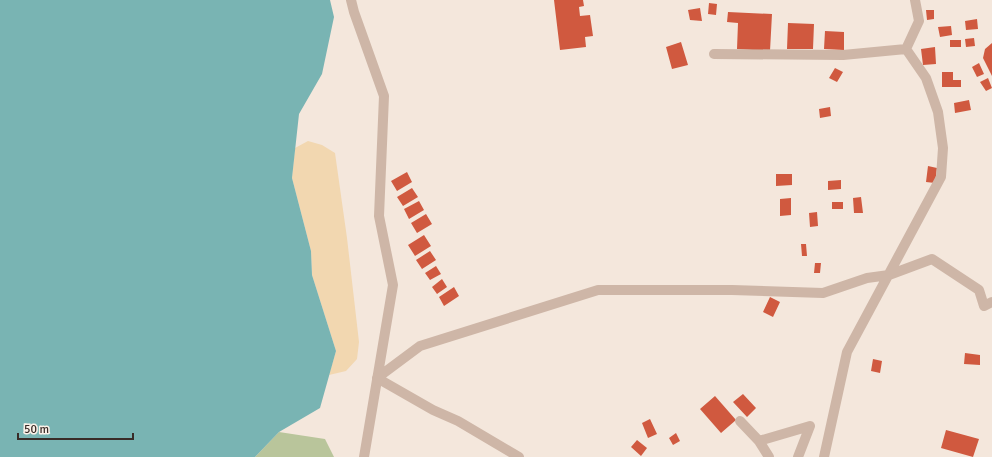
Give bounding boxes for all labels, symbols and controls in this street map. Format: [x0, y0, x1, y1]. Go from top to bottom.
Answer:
scale bar [18, 415, 133, 441]
text: 50 m [24, 422, 49, 437]

